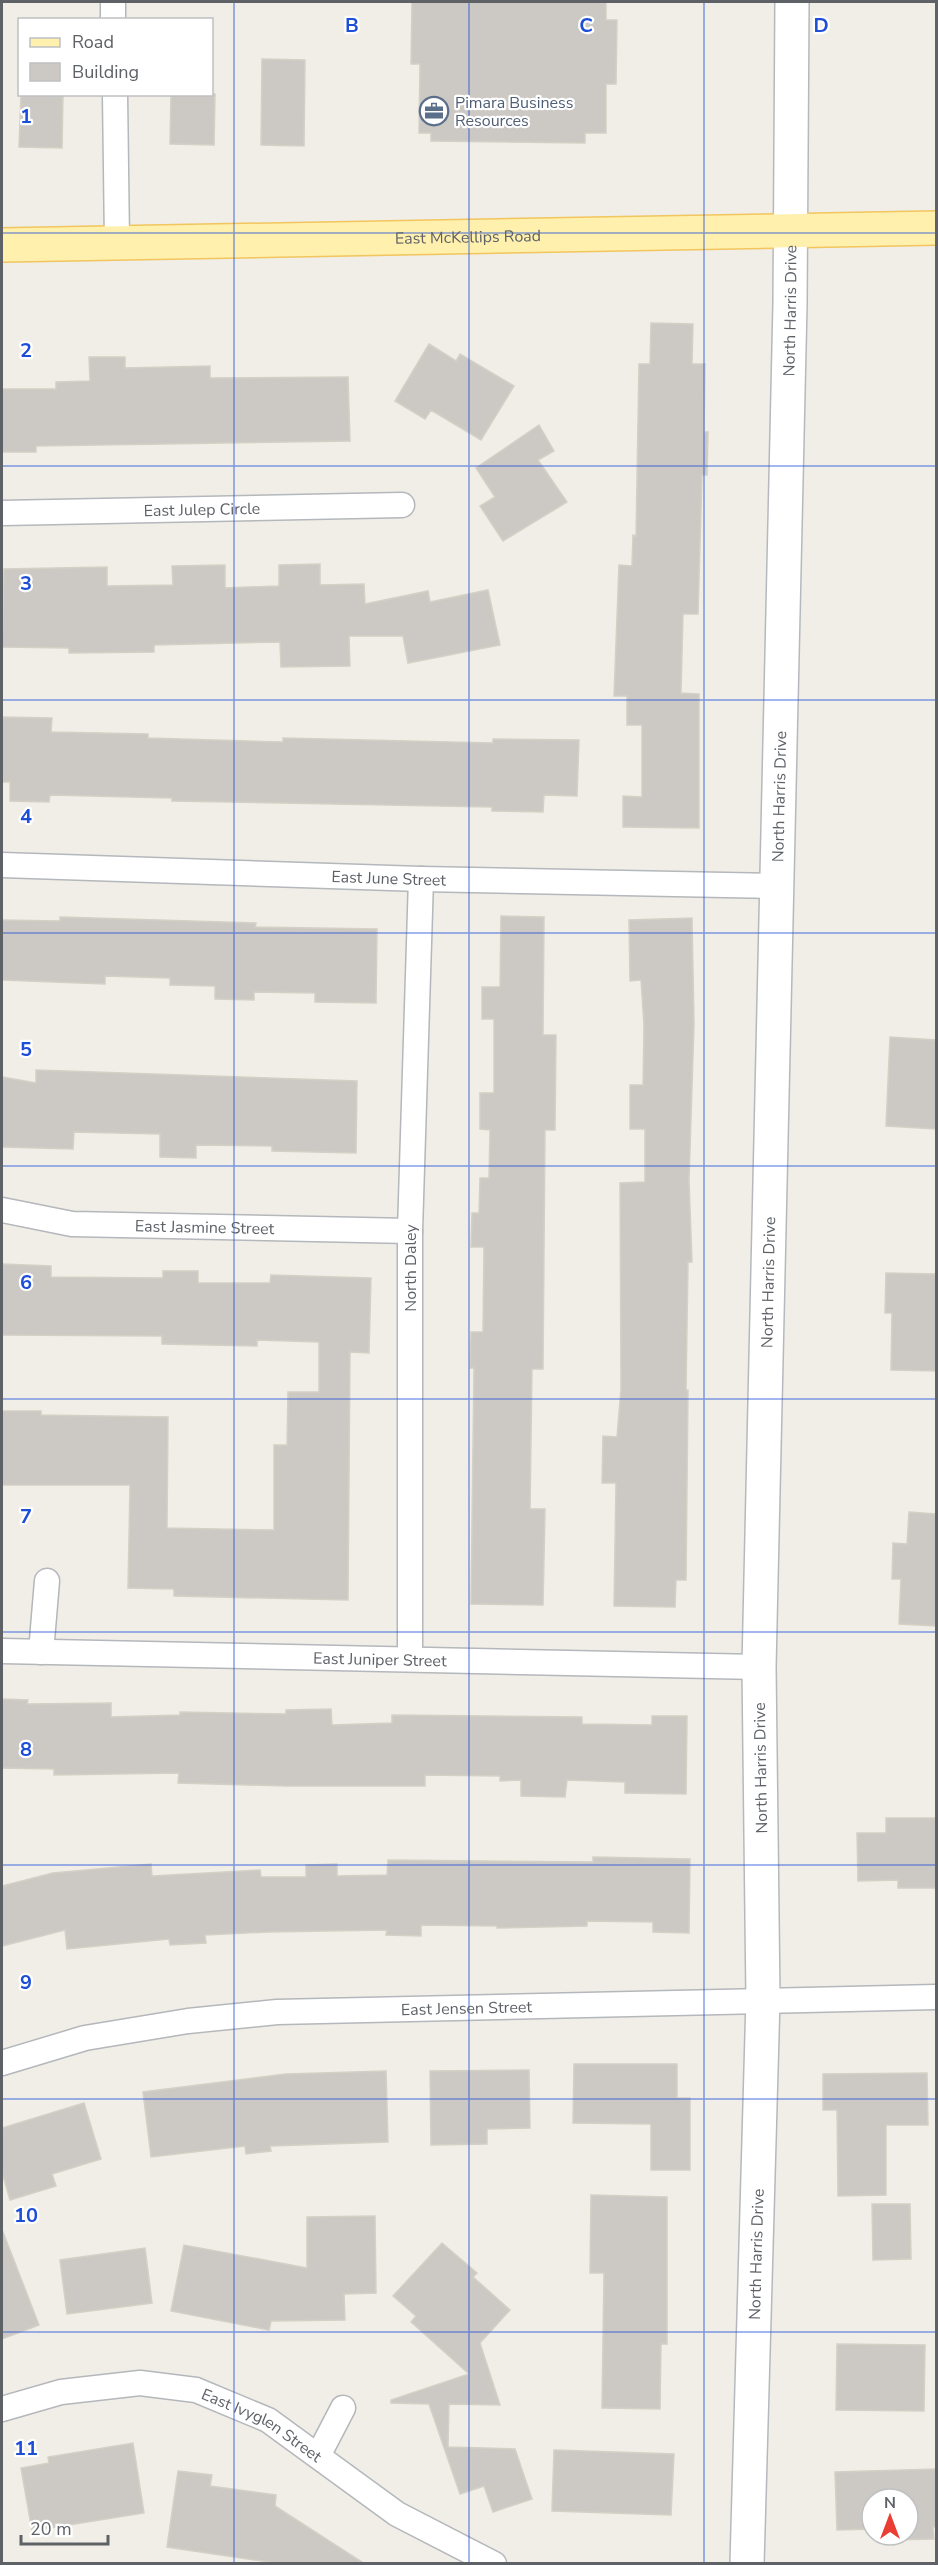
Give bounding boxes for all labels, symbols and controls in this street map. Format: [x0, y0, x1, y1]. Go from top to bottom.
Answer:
text: B [345, 12, 359, 39]
text: C [579, 12, 593, 39]
text: D [813, 12, 829, 39]
legend [18, 18, 213, 96]
text: Road [72, 30, 114, 54]
text: Building [72, 60, 139, 84]
place label: Pimara Business Resources [455, 92, 573, 132]
office icon: Pimara Business Resources [418, 95, 450, 127]
text: 1 [20, 103, 32, 130]
street label: East McKellips Road [395, 225, 541, 250]
street label: North Harris Drive [778, 245, 802, 377]
text: 2 [20, 337, 32, 364]
street label: East Julep Circle [143, 498, 260, 522]
text: 3 [20, 570, 32, 597]
street label: North Harris Drive [767, 731, 792, 862]
text: 4 [20, 803, 32, 830]
street label: East June Street [331, 866, 447, 892]
text: 5 [20, 1036, 32, 1063]
street label: East Jasmine Street [135, 1215, 275, 1240]
street label: North Harris Drive [756, 1216, 781, 1348]
street label: North Daley [400, 1223, 422, 1312]
text: 6 [20, 1269, 32, 1296]
text: 7 [20, 1503, 32, 1530]
street label: East Juniper Street [313, 1648, 447, 1672]
street label: North Harris Drive [749, 1702, 773, 1834]
text: 8 [20, 1736, 32, 1763]
text: 9 [20, 1969, 32, 1996]
street label: East Jensen Street [401, 1996, 533, 2021]
street label: North Harris Drive [744, 2188, 770, 2320]
text: 10 [14, 2202, 38, 2229]
street label: East Ivyglen Street [198, 2383, 326, 2468]
text: 11 [14, 2435, 38, 2462]
north arrow [860, 2487, 920, 2547]
text: N [884, 2492, 896, 2514]
scale bar [21, 2508, 108, 2546]
text: 20 m [30, 2517, 72, 2541]

